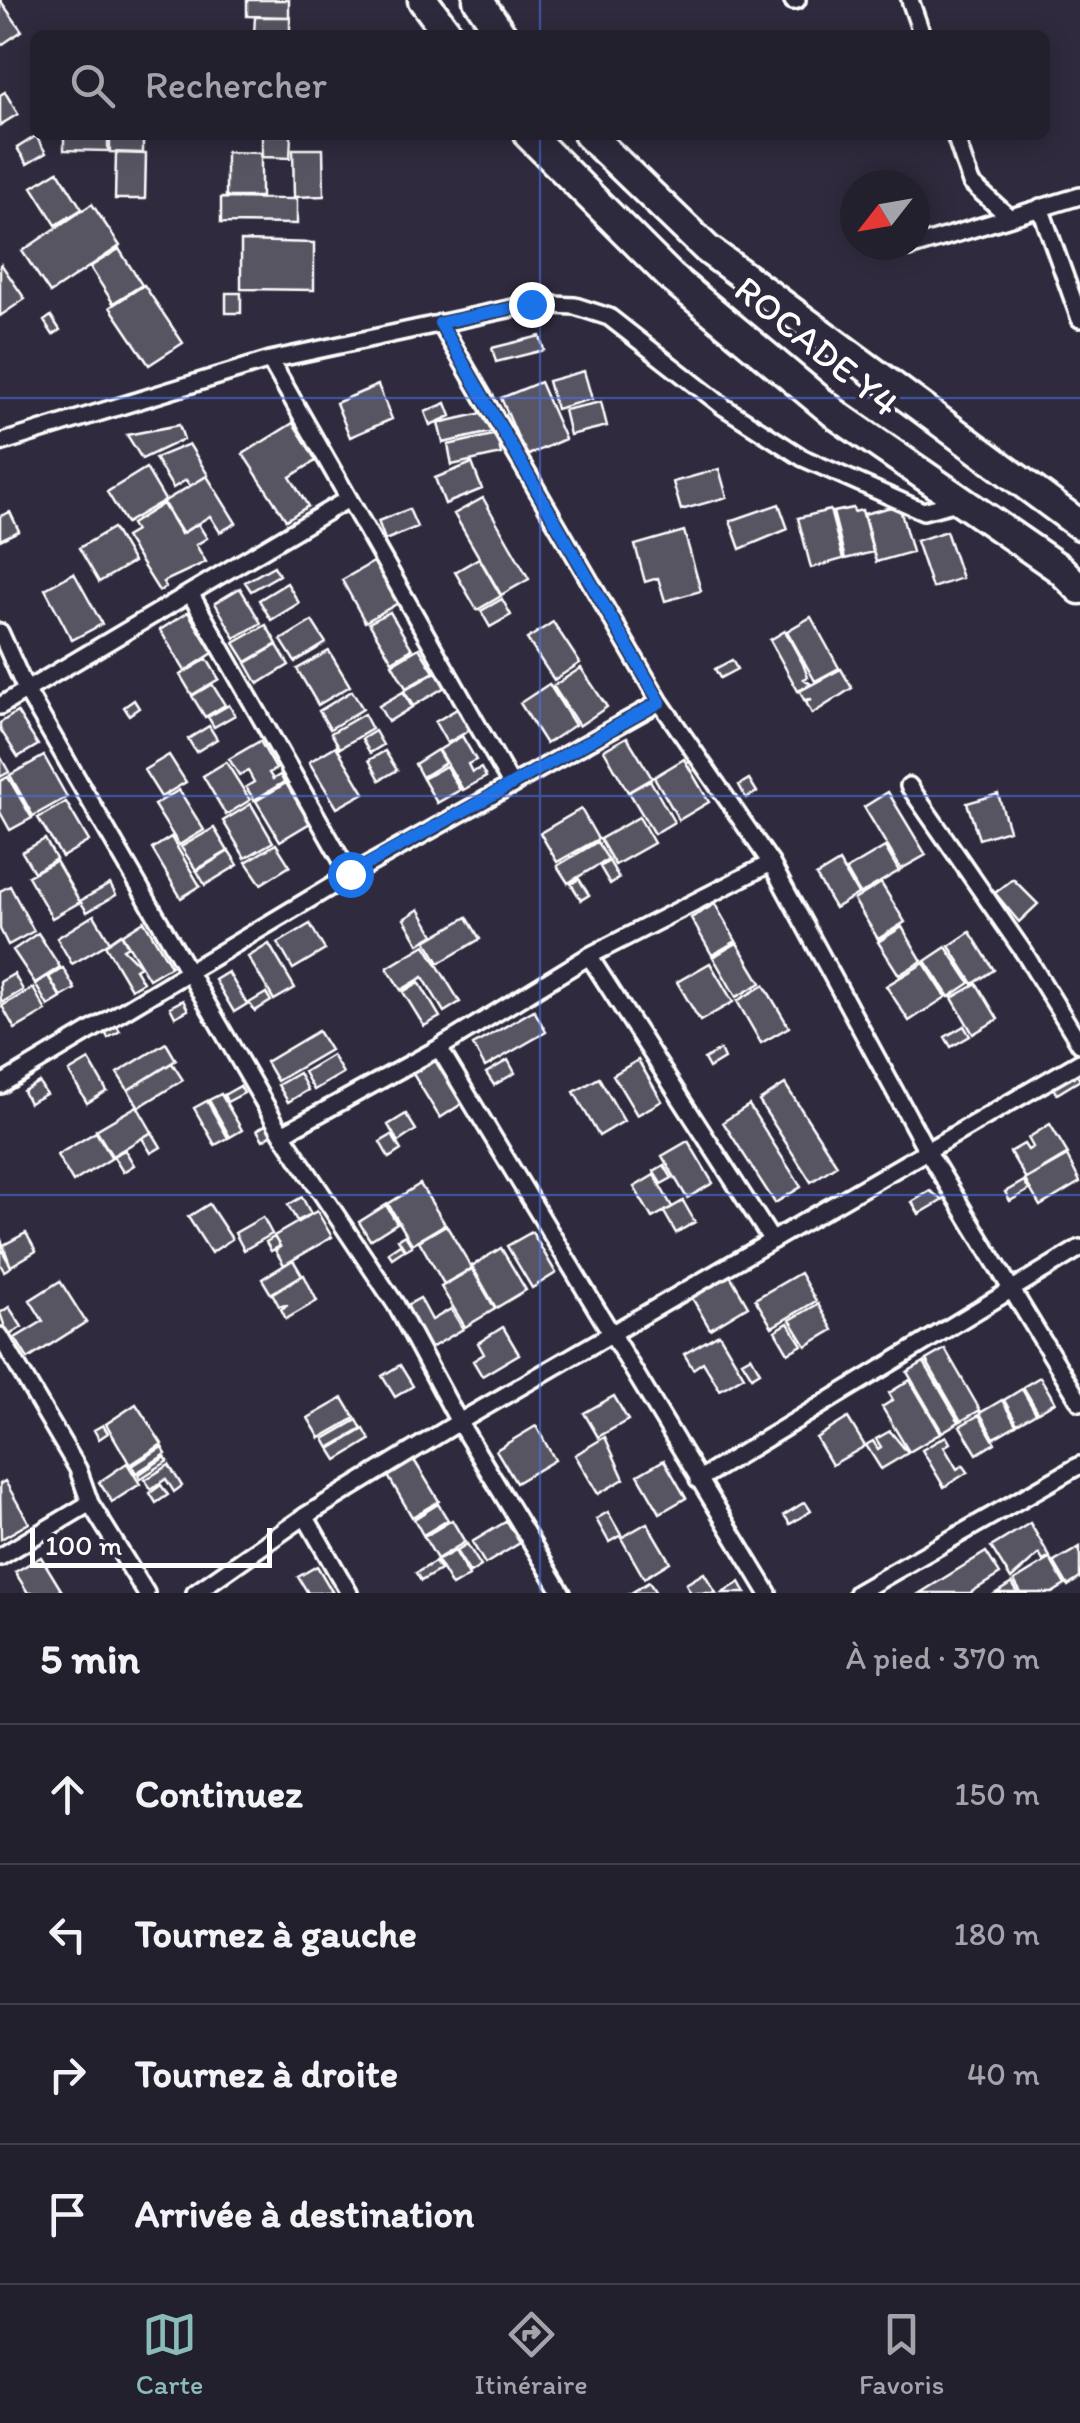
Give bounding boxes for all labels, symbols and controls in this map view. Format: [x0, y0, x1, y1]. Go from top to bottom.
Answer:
search box [30, 30, 1050, 140]
icon: search [65, 58, 120, 113]
text: Rechercher [145, 62, 327, 108]
north arrow [840, 170, 930, 260]
street label: ROCADE Y4 [725, 266, 909, 426]
route end [509, 282, 555, 328]
route start [328, 852, 374, 898]
scale bar [30, 1523, 272, 1568]
text: 100 m [45, 1528, 122, 1562]
text: 5 min [40, 1633, 140, 1684]
text: À pied · 370 m [846, 1639, 1040, 1677]
icon: ahead [40, 1767, 95, 1822]
text: Continuez [135, 1771, 303, 1817]
text: 150 m [955, 1775, 1040, 1813]
icon: left [40, 1907, 95, 1962]
text: Tournez à gauche [135, 1911, 417, 1957]
text: 180 m [954, 1915, 1040, 1953]
icon: right [40, 2047, 95, 2102]
text: Tournez à droite [135, 2051, 398, 2097]
text: 40 m [967, 2055, 1040, 2093]
icon: arrive [40, 2187, 95, 2242]
text: Arrivée à destination [135, 2191, 474, 2237]
tab: Carte [136, 2307, 203, 2401]
tab: Itinéraire [475, 2307, 588, 2401]
tab: Favoris [859, 2307, 944, 2401]

